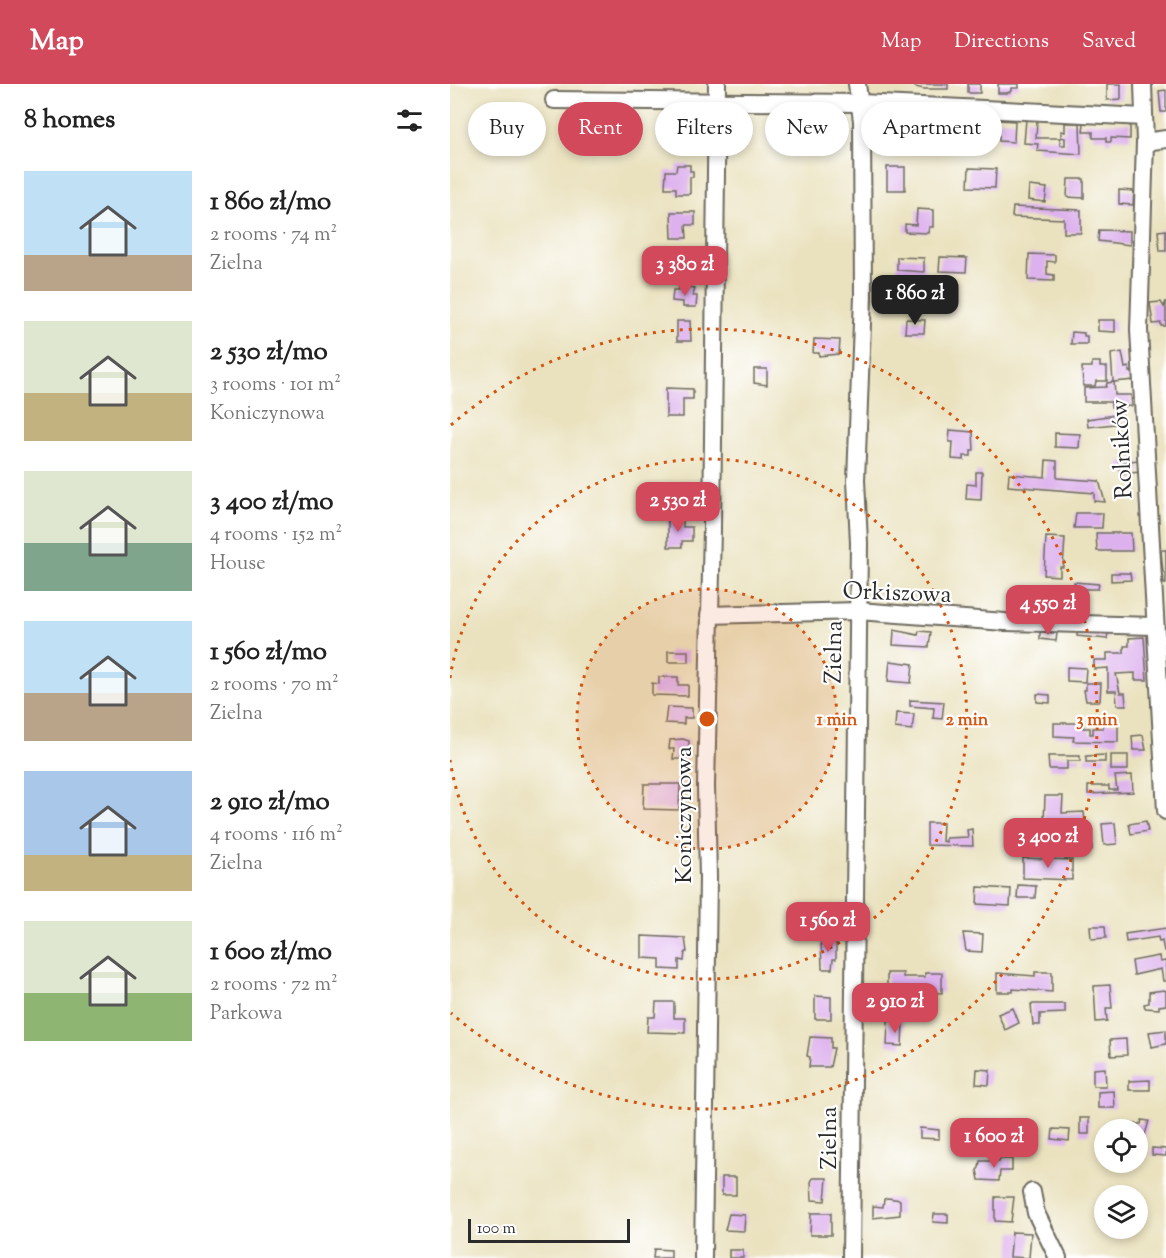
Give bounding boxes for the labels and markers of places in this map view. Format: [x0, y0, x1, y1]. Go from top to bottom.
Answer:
pin: 3 380 zł [623, 246, 747, 297]
pin: 1 860 zł [853, 275, 977, 326]
pin: 2 530 zł [616, 482, 740, 533]
pin: 4 550 zł [986, 585, 1110, 636]
centre of rings [697, 709, 717, 729]
pin: 3 400 zł [986, 818, 1110, 869]
pin: 1 560 zł [766, 902, 890, 953]
pin: 2 910 zł [833, 983, 957, 1034]
pin: 1 600 zł [932, 1118, 1056, 1169]

